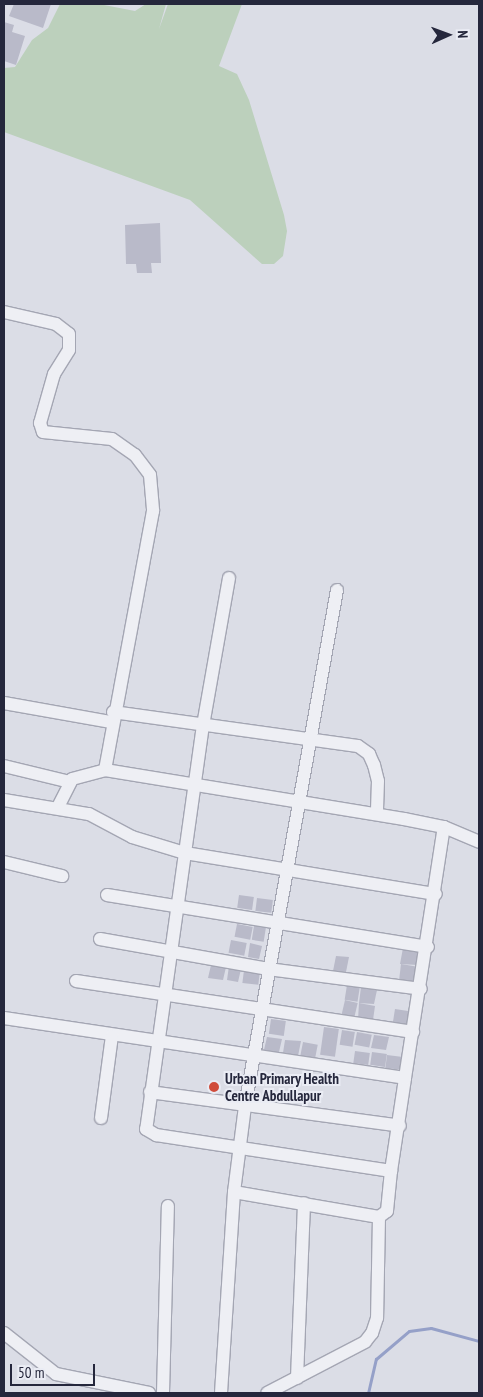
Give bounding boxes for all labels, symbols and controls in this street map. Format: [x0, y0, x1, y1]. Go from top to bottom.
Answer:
north arrow [423, 10, 473, 60]
text: N [454, 30, 472, 39]
place label: Urban Primary Health Centre Abdullapur [225, 1069, 339, 1104]
marker: Urban Primary Health Centre Abdullapur [207, 1080, 221, 1094]
scale bar [12, 1354, 98, 1386]
text: 50 m [18, 1363, 44, 1382]

